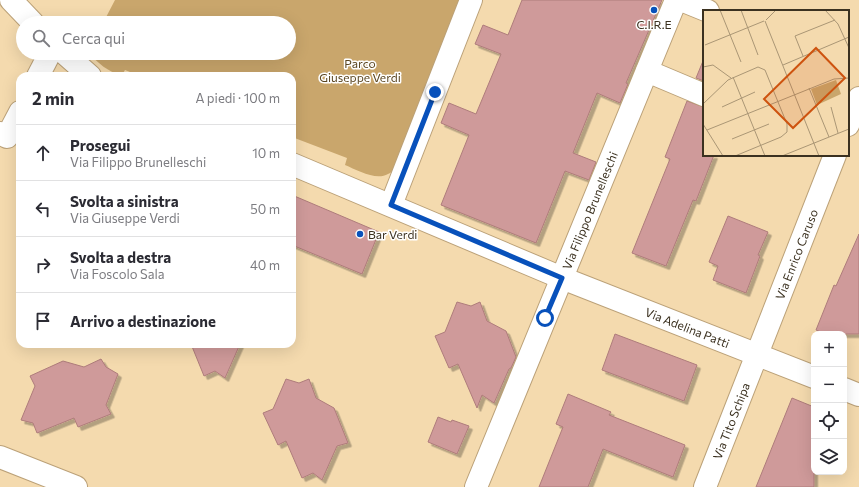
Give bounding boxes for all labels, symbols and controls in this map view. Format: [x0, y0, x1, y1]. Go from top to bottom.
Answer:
marker: C.I.R.E [649, 5, 659, 15]
inset map [703, 10, 849, 156]
search box [16, 16, 296, 60]
place label: C.I.R.E [636, 17, 672, 31]
icon: search [30, 27, 52, 49]
text: Cerca qui [62, 29, 125, 47]
park label: Parco Giuseppe Verdi [319, 56, 401, 84]
route end [426, 83, 444, 101]
text: 2 min [32, 88, 74, 109]
text: A piedi · 100 m [195, 90, 280, 106]
text: Prosegui [70, 136, 130, 154]
icon: ahead [32, 142, 54, 164]
text: 10 m [252, 145, 280, 161]
street label: Via Filippo Brunelleschi [559, 149, 620, 271]
text: Via Filippo Brunelleschi [70, 154, 206, 170]
text: Svolta a sinistra [70, 192, 179, 210]
icon: left [32, 198, 54, 220]
text: 50 m [250, 201, 280, 217]
street label: Via Enrico Caruso [772, 207, 820, 301]
text: Via Giuseppe Verdi [70, 210, 180, 226]
place label: Bar Verdi [368, 227, 417, 241]
marker: Bar Verdi [355, 229, 365, 239]
text: Svolta a destra [70, 248, 171, 266]
icon: right [32, 254, 54, 276]
text: 40 m [250, 257, 280, 273]
text: Via Foscolo Sala [70, 266, 165, 282]
street label: Via Adelina Patti [643, 304, 732, 350]
route start [536, 309, 554, 327]
icon: arrive [32, 310, 54, 332]
text: Arrivo a destinazione [70, 312, 216, 330]
map controls [811, 331, 847, 475]
button: + [811, 331, 847, 367]
button: − [811, 367, 847, 403]
street label: Via Tito Schipa [710, 380, 752, 461]
button: locate [811, 403, 847, 439]
button: layers [811, 439, 847, 475]

